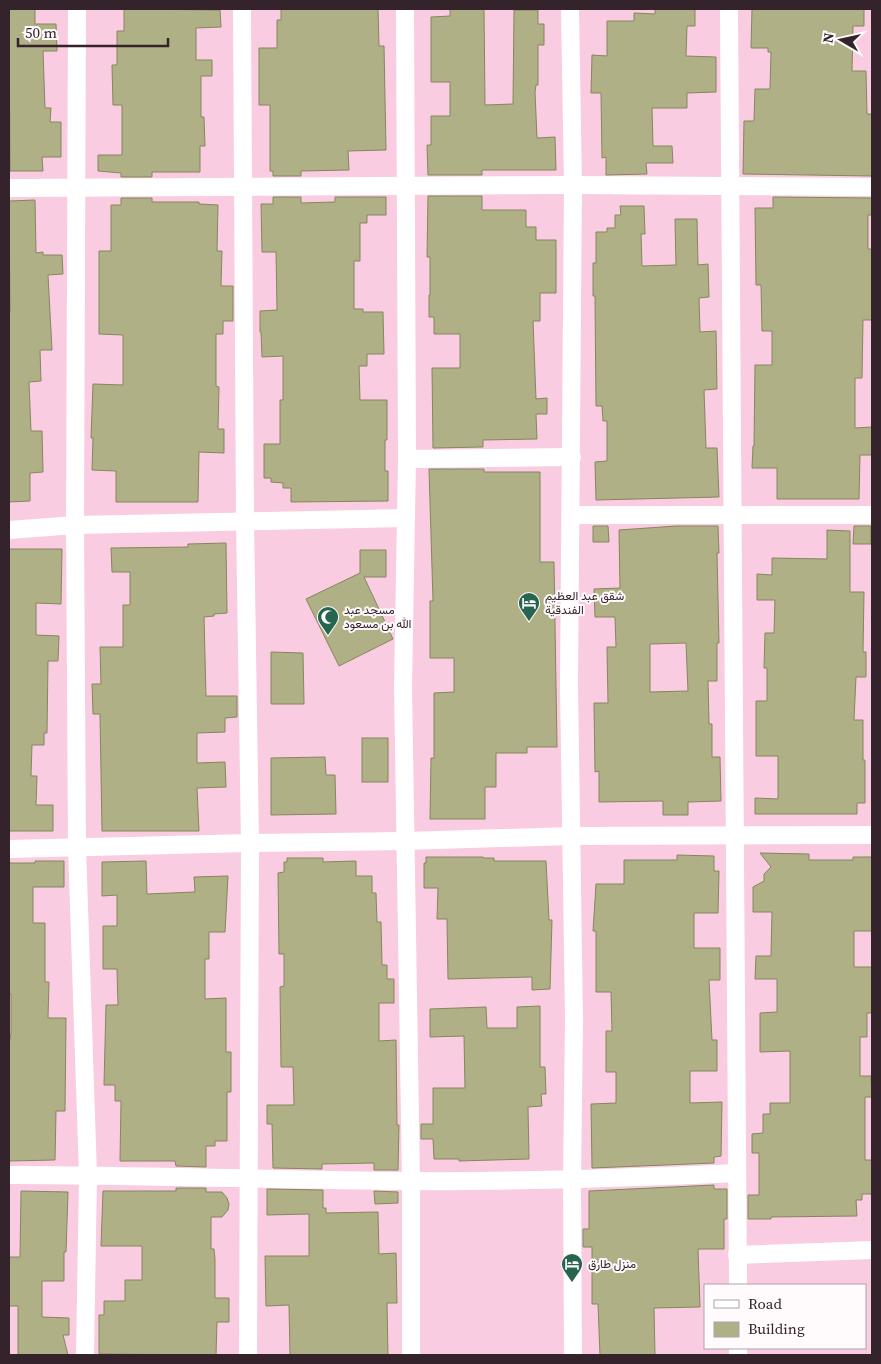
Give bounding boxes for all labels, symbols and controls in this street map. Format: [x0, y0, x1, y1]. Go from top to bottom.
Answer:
scale bar [18, 15, 168, 47]
north arrow [816, 15, 866, 65]
text: 50 m [25, 22, 57, 43]
text: N [817, 31, 839, 45]
place label: شقق عبد العظيم الفندقية [545, 588, 624, 618]
hotel icon: شقق عبد العظيم الفندقية [517, 591, 541, 622]
place label: مسجد عبد الله بن مسعود [344, 602, 411, 632]
mosque icon: مسجد عبد الله بن مسعود [316, 605, 340, 636]
hotel icon: منزل طارق [560, 1252, 584, 1283]
place label: منزل طارق [588, 1256, 636, 1272]
legend [704, 1284, 866, 1349]
text: Road [748, 1293, 782, 1314]
text: Building [748, 1318, 805, 1339]

